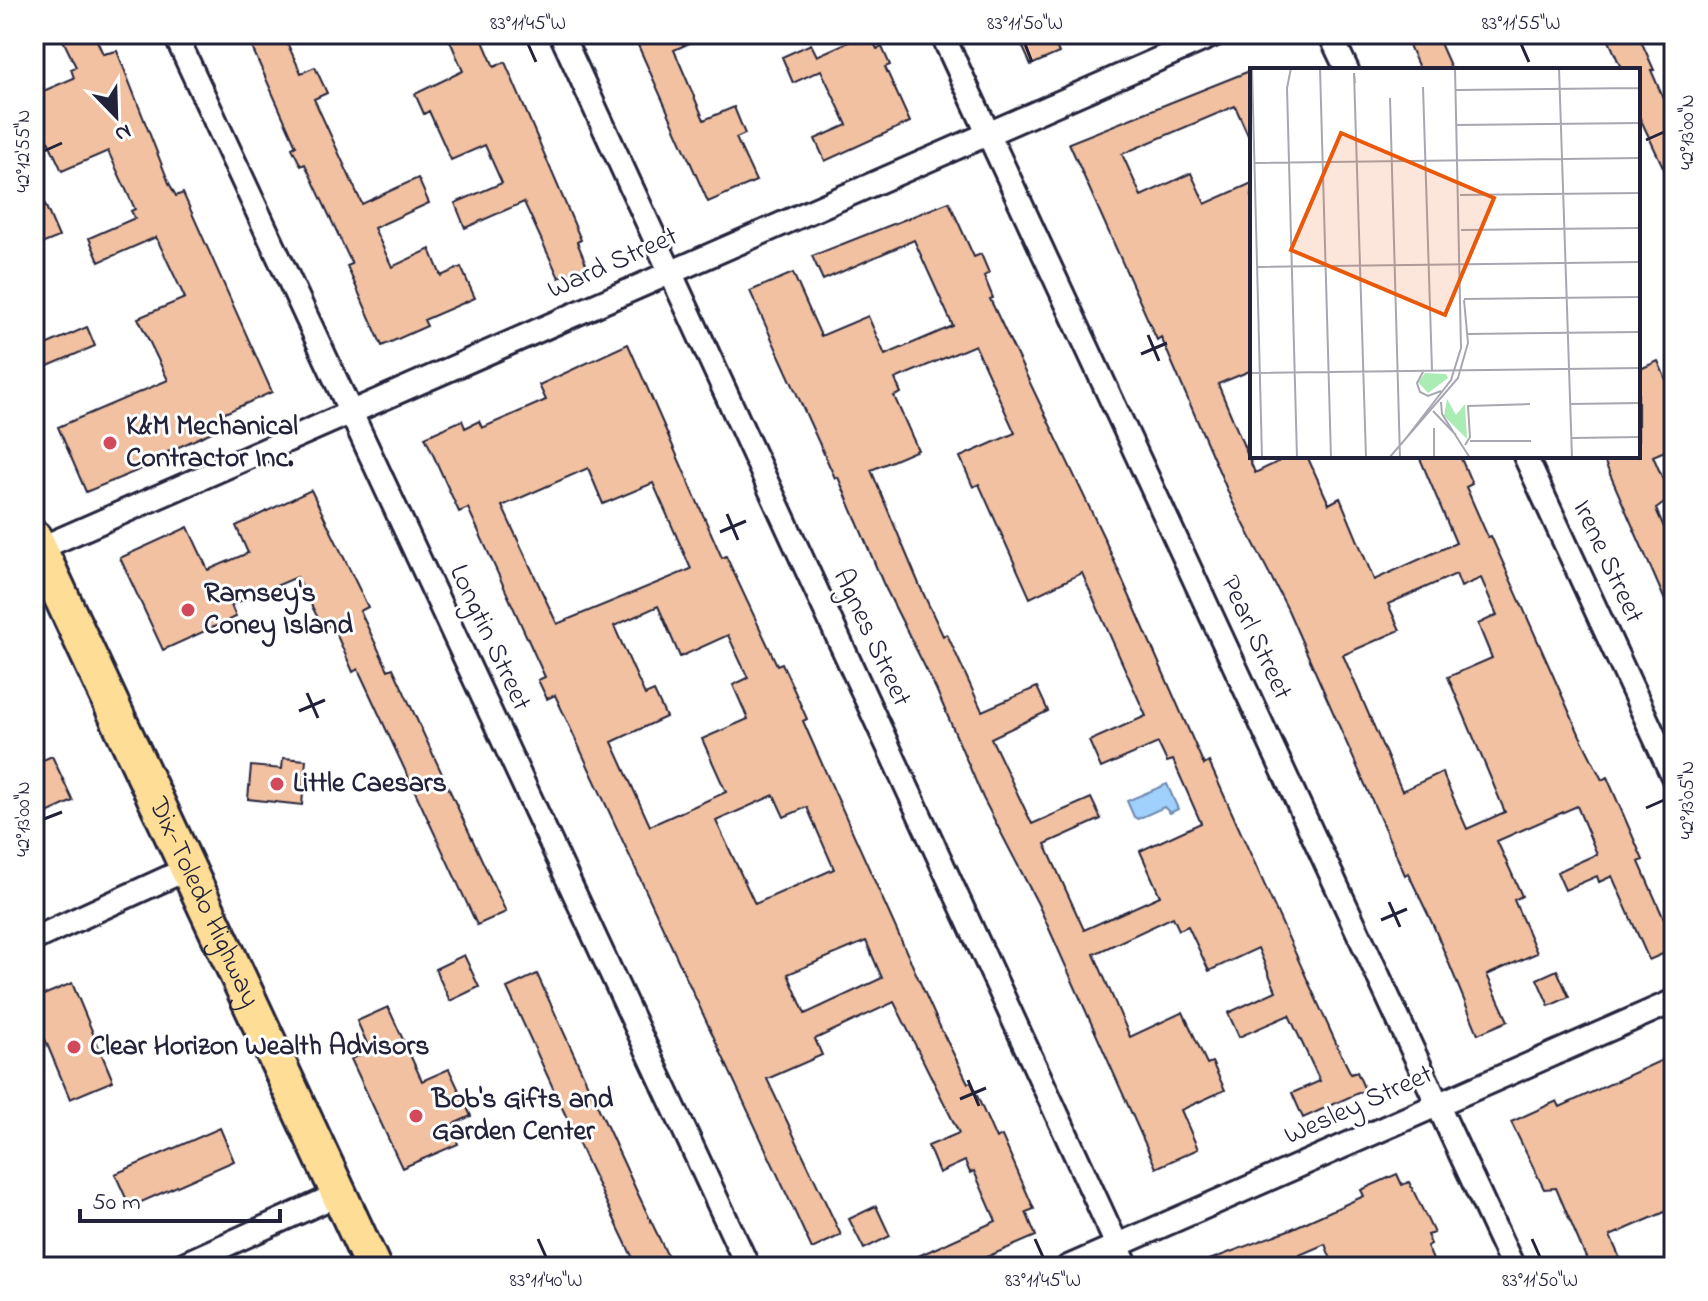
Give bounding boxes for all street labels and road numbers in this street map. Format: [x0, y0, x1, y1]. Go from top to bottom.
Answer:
street label: Ward Street [541, 217, 685, 311]
street label: Irene Street [1561, 494, 1653, 630]
street label: Longtin Street [437, 558, 541, 718]
street label: Agnes Street [821, 562, 921, 714]
street label: Pearl Street [1208, 569, 1302, 707]
street label: Dix-Toledo Highway [137, 790, 270, 1014]
street label: Wesley Street [1278, 1055, 1440, 1157]

